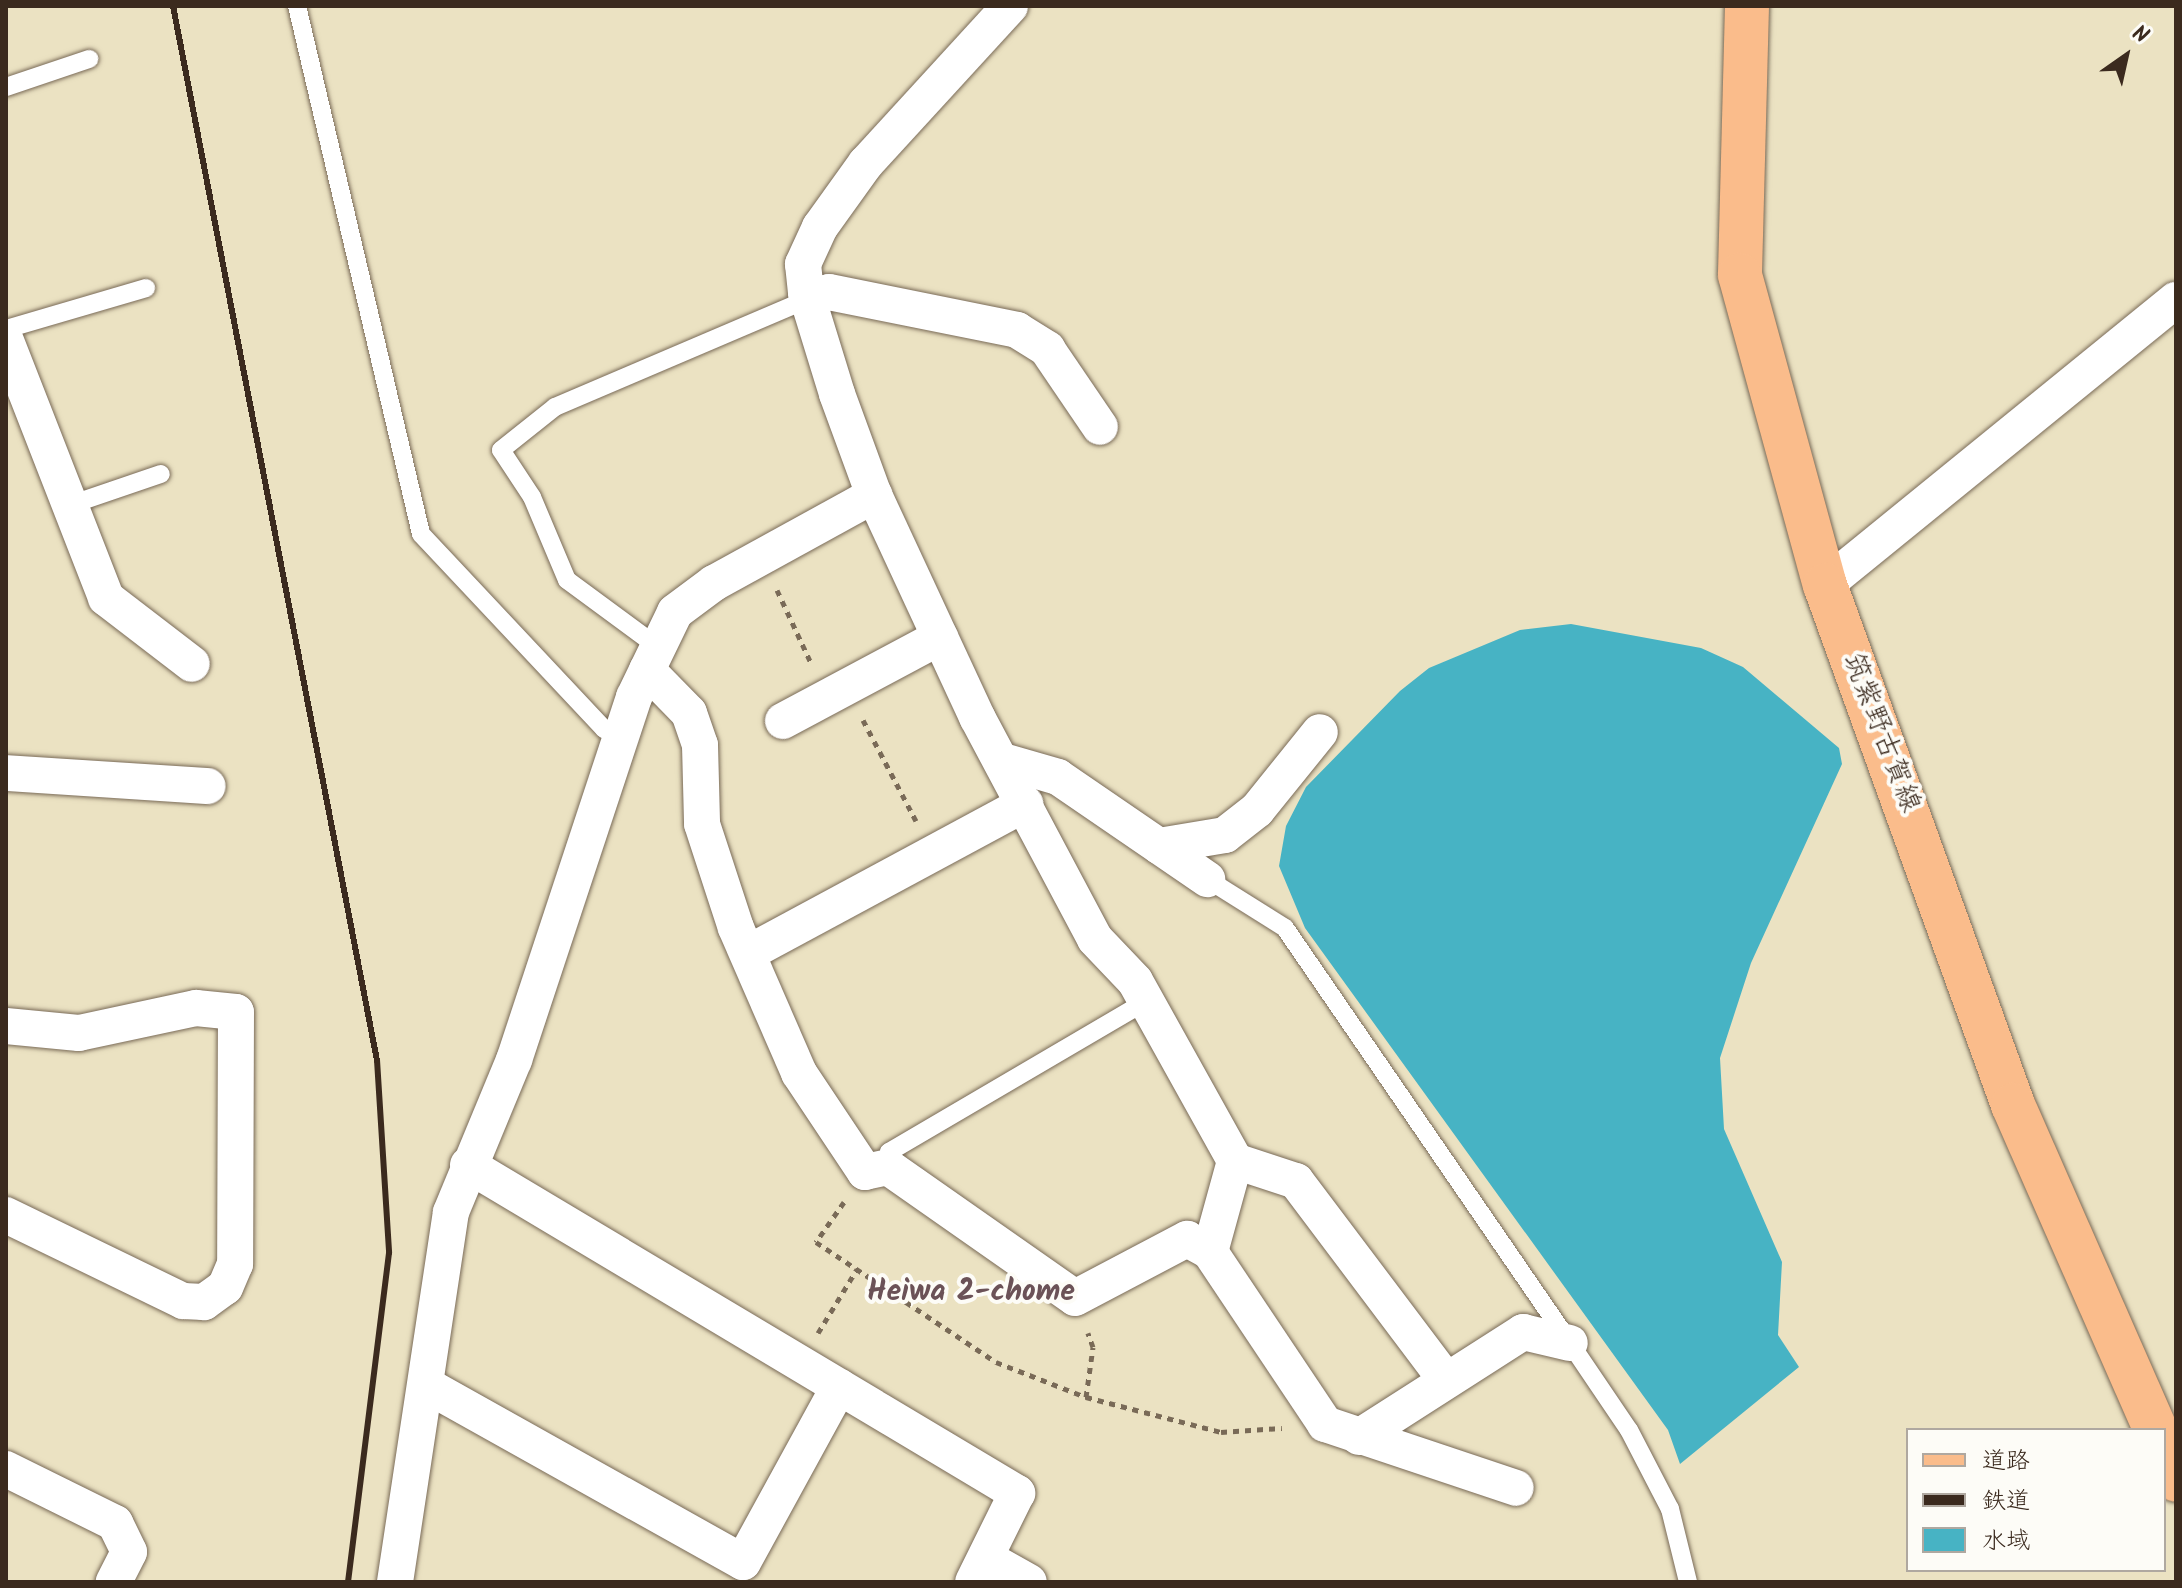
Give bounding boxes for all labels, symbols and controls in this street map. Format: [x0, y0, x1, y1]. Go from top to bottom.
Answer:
north arrow [2086, 16, 2166, 96]
text: N [2124, 17, 2155, 54]
street label: 筑紫野古賀線 [1835, 649, 1927, 817]
district label: Heiwa 2-chome [867, 1274, 1075, 1310]
legend [1906, 1428, 2166, 1572]
text: 道路 [1982, 1442, 2030, 1481]
text: 鉄道 [1982, 1482, 2030, 1521]
text: 水域 [1982, 1522, 2030, 1561]

